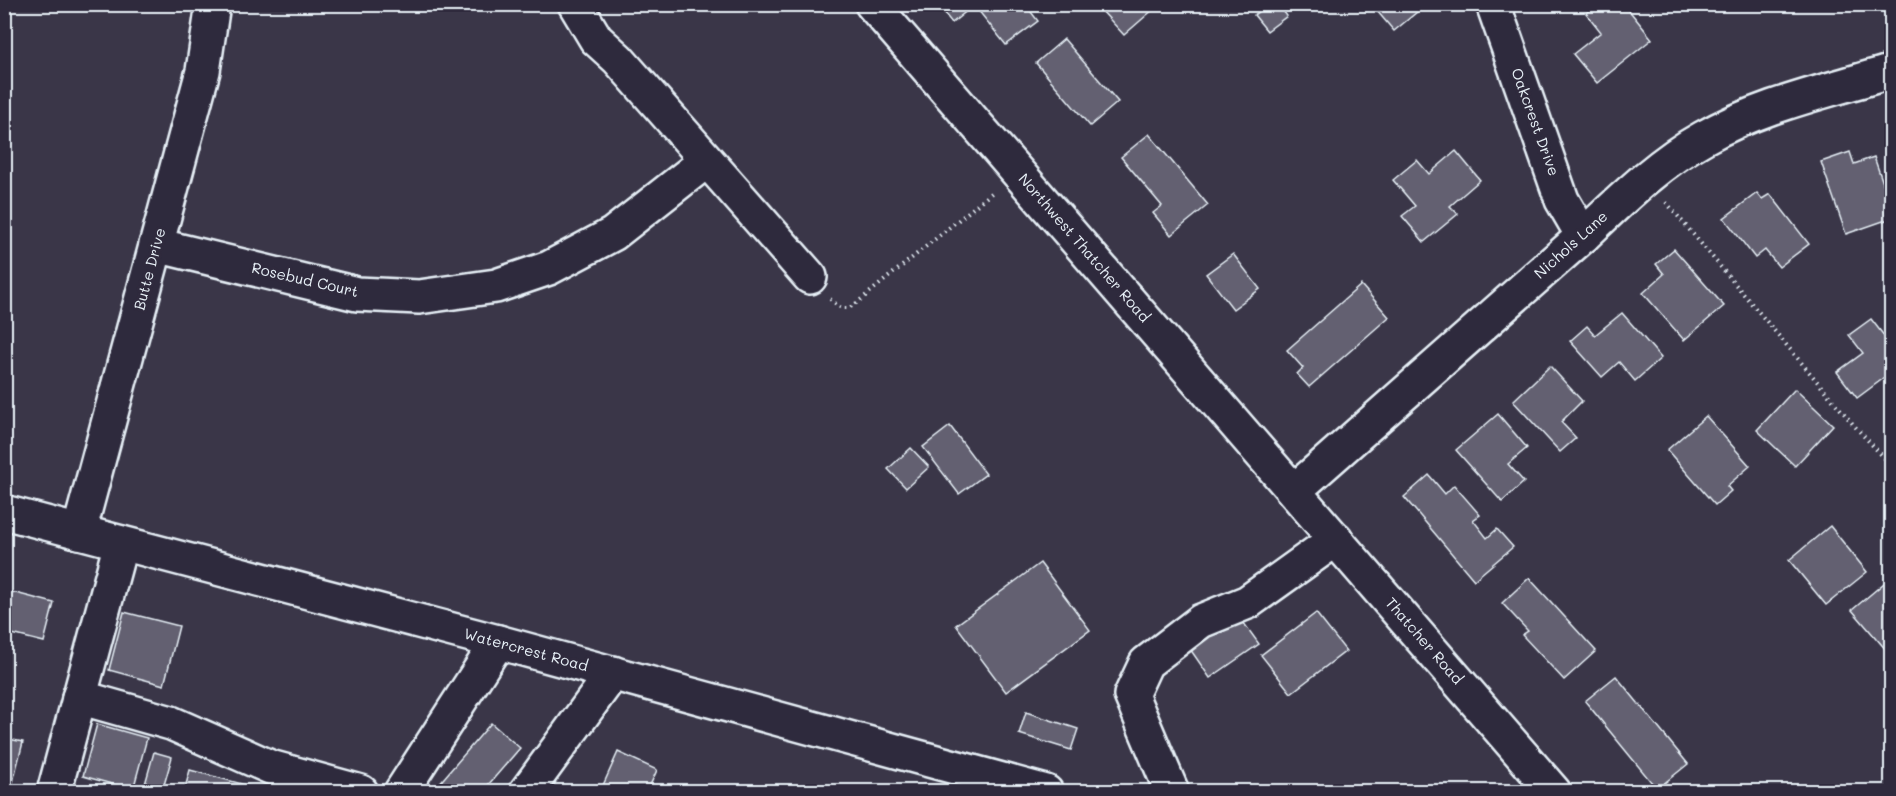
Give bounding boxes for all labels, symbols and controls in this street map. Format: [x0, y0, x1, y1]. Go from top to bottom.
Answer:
street label: Oakcrest Drive [1507, 65, 1565, 178]
street label: Northwest Thatcher Road [1014, 169, 1155, 326]
street label: Nichols Lane [1529, 206, 1611, 283]
street label: Butte Drive [128, 225, 170, 312]
street label: Rosebud Court [250, 257, 361, 301]
street label: Thatcher Road [1381, 593, 1468, 688]
street label: Watercrest Road [462, 623, 590, 675]

